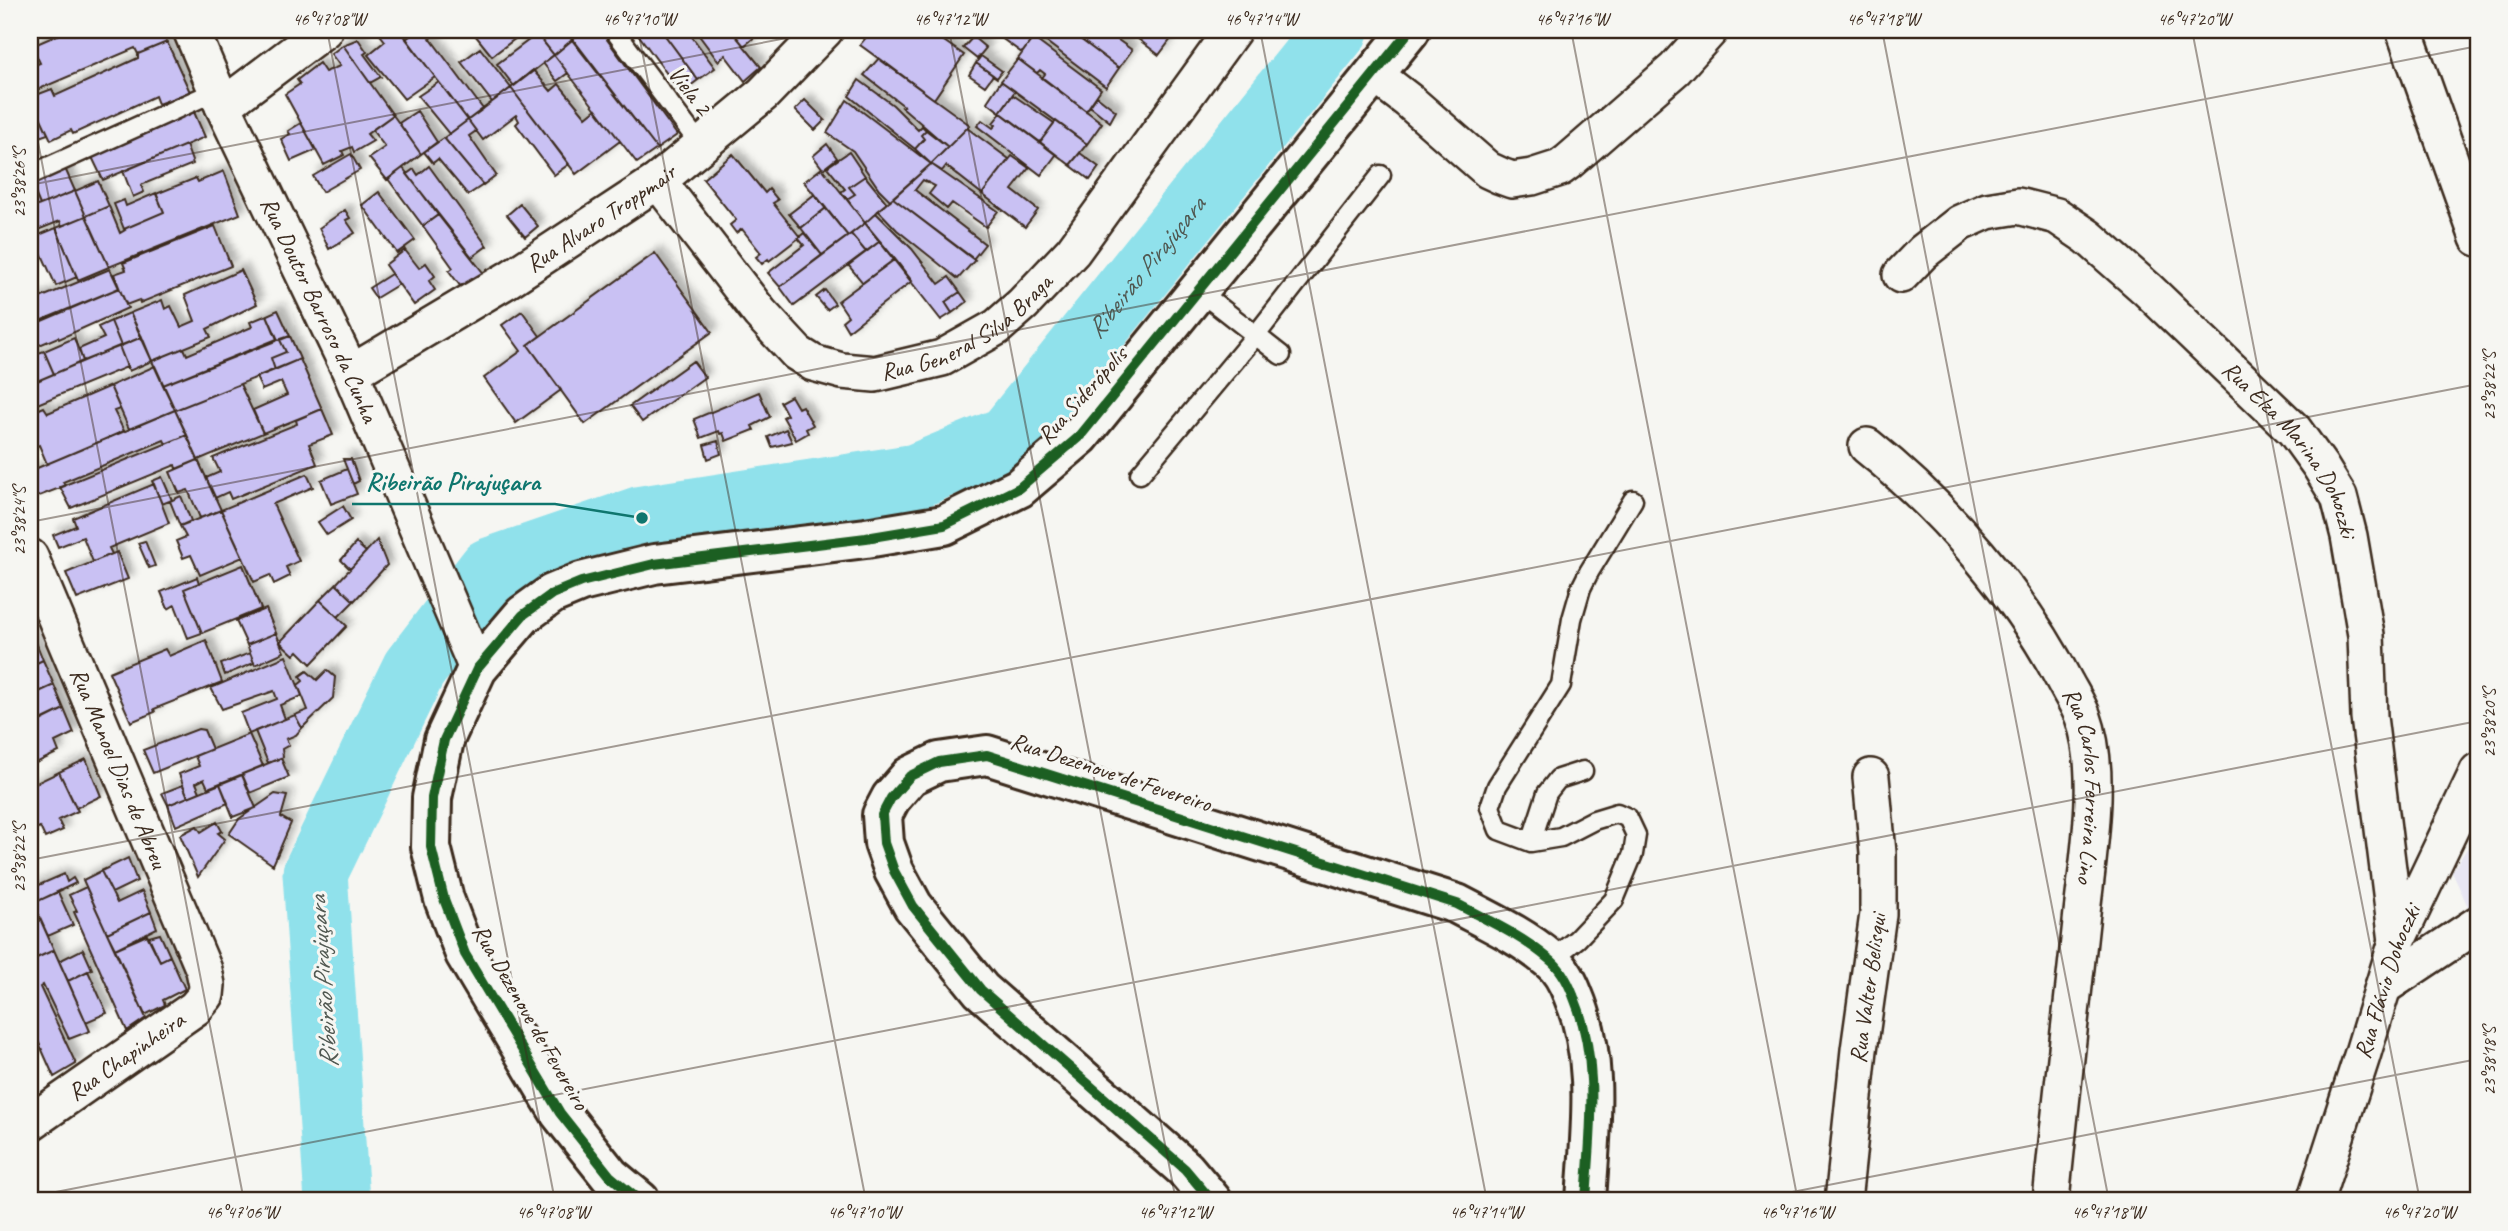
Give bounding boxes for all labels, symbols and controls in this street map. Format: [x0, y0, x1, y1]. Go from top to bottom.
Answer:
text: 46°47'08"W [292, 8, 369, 30]
text: 46°47'10"W [602, 8, 679, 30]
text: 46°47'12"W [913, 8, 990, 30]
text: 46°47'14"W [1224, 8, 1301, 30]
text: 46°47'16"W [1535, 8, 1612, 30]
text: 46°47'18"W [1846, 8, 1923, 30]
text: 46°47'20"W [2157, 8, 2234, 30]
street label: Viela 2 [662, 59, 720, 123]
text: 23°38'26"S [8, 145, 30, 217]
street label: Rua Alvaro Troppmair [520, 156, 684, 279]
water label: Ribeirão Pirajuçara [1079, 188, 1214, 344]
street label: Rua Doutor Barroso da Cunha [254, 192, 386, 428]
street label: Rua General Silva Braga [878, 266, 1060, 387]
street label: Rua Siderópolis [1030, 339, 1135, 450]
text: 23°38'22"S [2478, 348, 2500, 420]
street label: Rua Elza Marina Dohoczki [2216, 354, 2365, 544]
callout: Ribeirão Pirajuçara [352, 457, 555, 504]
text: Ribeirão Pirajuçara [366, 465, 543, 498]
text: 23°38'24"S [8, 483, 30, 555]
street label: Rua Manoel Dias de Abreu [63, 663, 175, 875]
street label: Rua Carlos Ferreira Lino [2056, 682, 2108, 887]
text: 23°38'20"S [2478, 685, 2500, 757]
street label: Rua Dezenove de Fevereiro [1007, 725, 1217, 819]
text: 23°38'22"S [8, 820, 30, 892]
water label: Ribeirão Pirajuçara [300, 893, 345, 1069]
street label: Rua Flávio Dohoczki [2347, 897, 2428, 1062]
street label: Rua Valter Belisqui [1843, 909, 1893, 1065]
street label: Rua Dezenove de Fevereiro [466, 919, 597, 1116]
street label: Rua Chapinheira [62, 1004, 192, 1107]
text: 23°38'18"S [2478, 1023, 2500, 1095]
text: 46°47'06"W [205, 1201, 282, 1223]
text: 46°47'08"W [516, 1201, 593, 1223]
text: 46°47'10"W [827, 1201, 904, 1223]
text: 46°47'12"W [1138, 1201, 1215, 1223]
text: 46°47'14"W [1449, 1201, 1526, 1223]
text: 46°47'16"W [1760, 1201, 1837, 1223]
text: 46°47'18"W [2071, 1201, 2148, 1223]
text: 46°47'20"W [2382, 1201, 2459, 1223]

